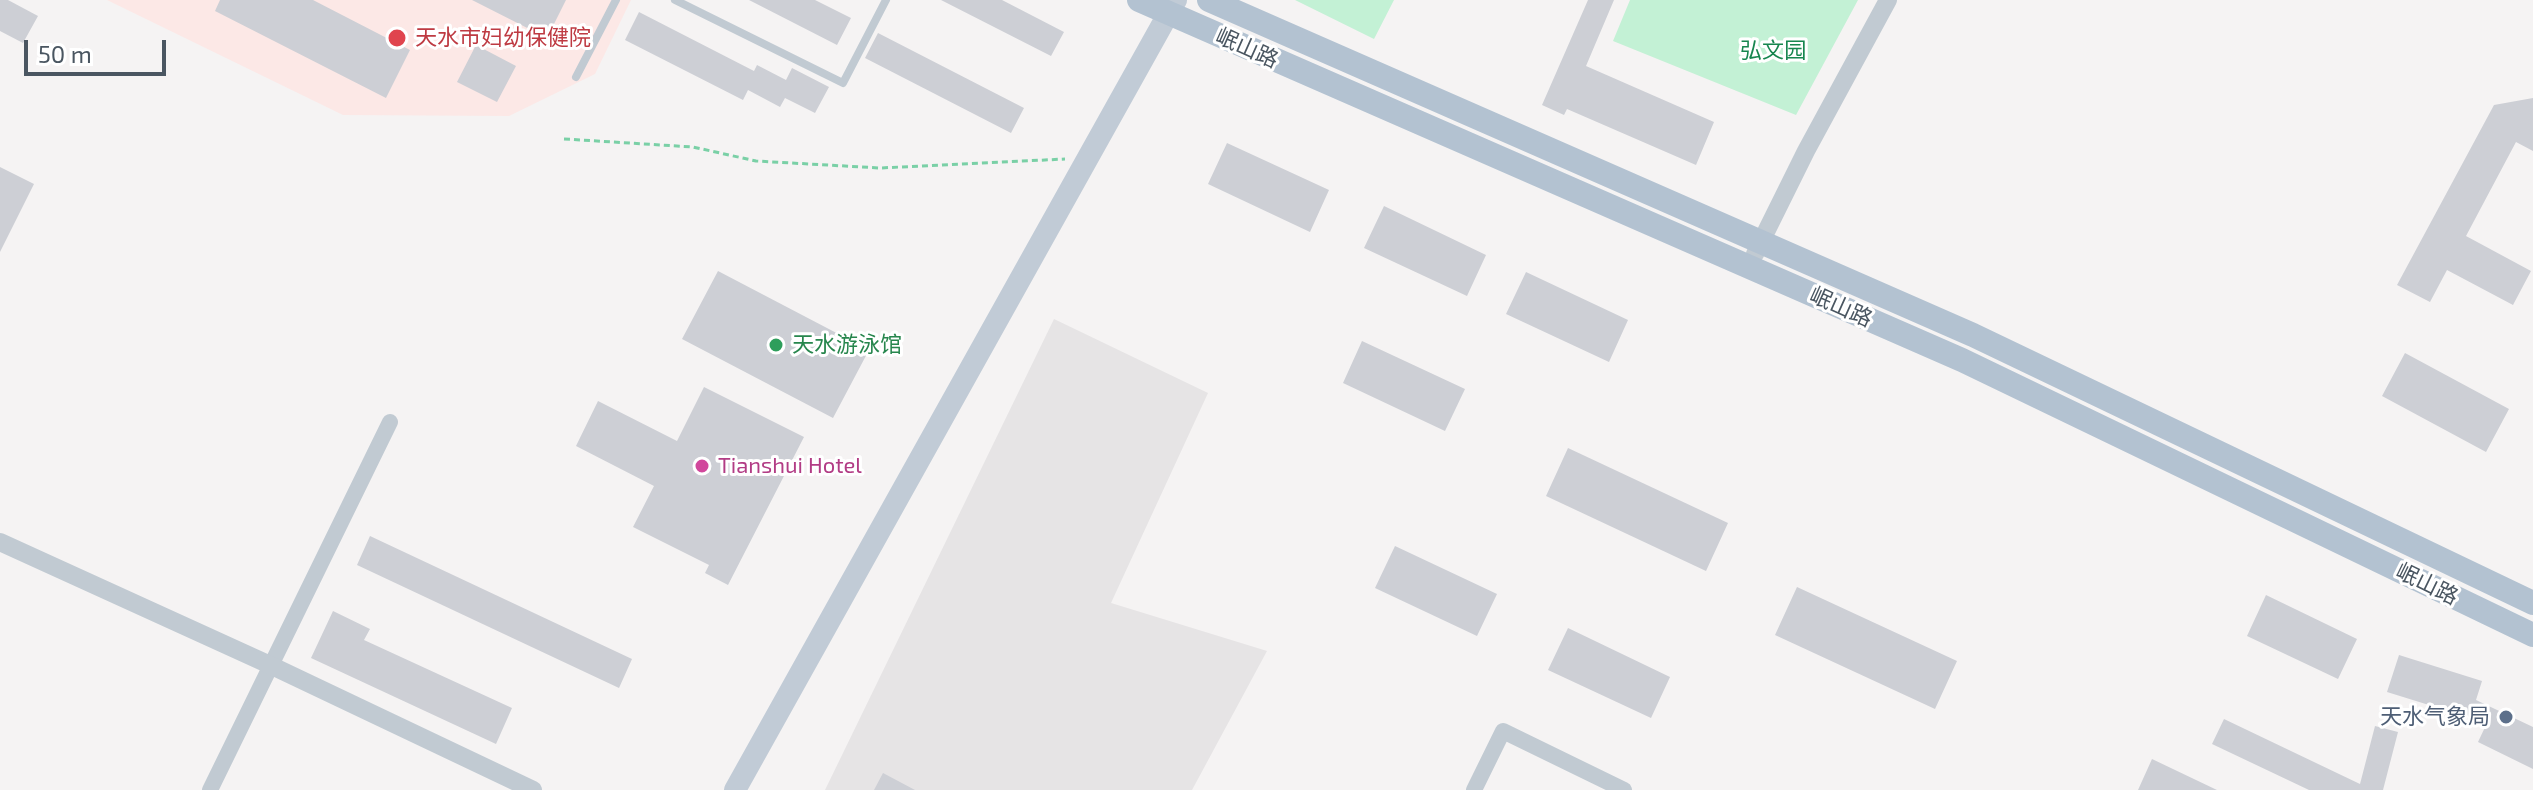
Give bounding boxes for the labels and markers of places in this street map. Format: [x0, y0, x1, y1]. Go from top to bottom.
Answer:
place label: 天水市妇幼保健院 [415, 25, 591, 51]
marker: 天水市妇幼保健院 [386, 27, 408, 49]
place label: 天水游泳馆 [792, 332, 902, 358]
marker: 天水游泳馆 [767, 336, 785, 354]
place label: Tianshui Hotel [718, 453, 862, 479]
marker: Tianshui Hotel [693, 457, 711, 475]
place label: 天水气象局 [2380, 704, 2490, 730]
marker: 天水气象局 [2497, 708, 2515, 726]

